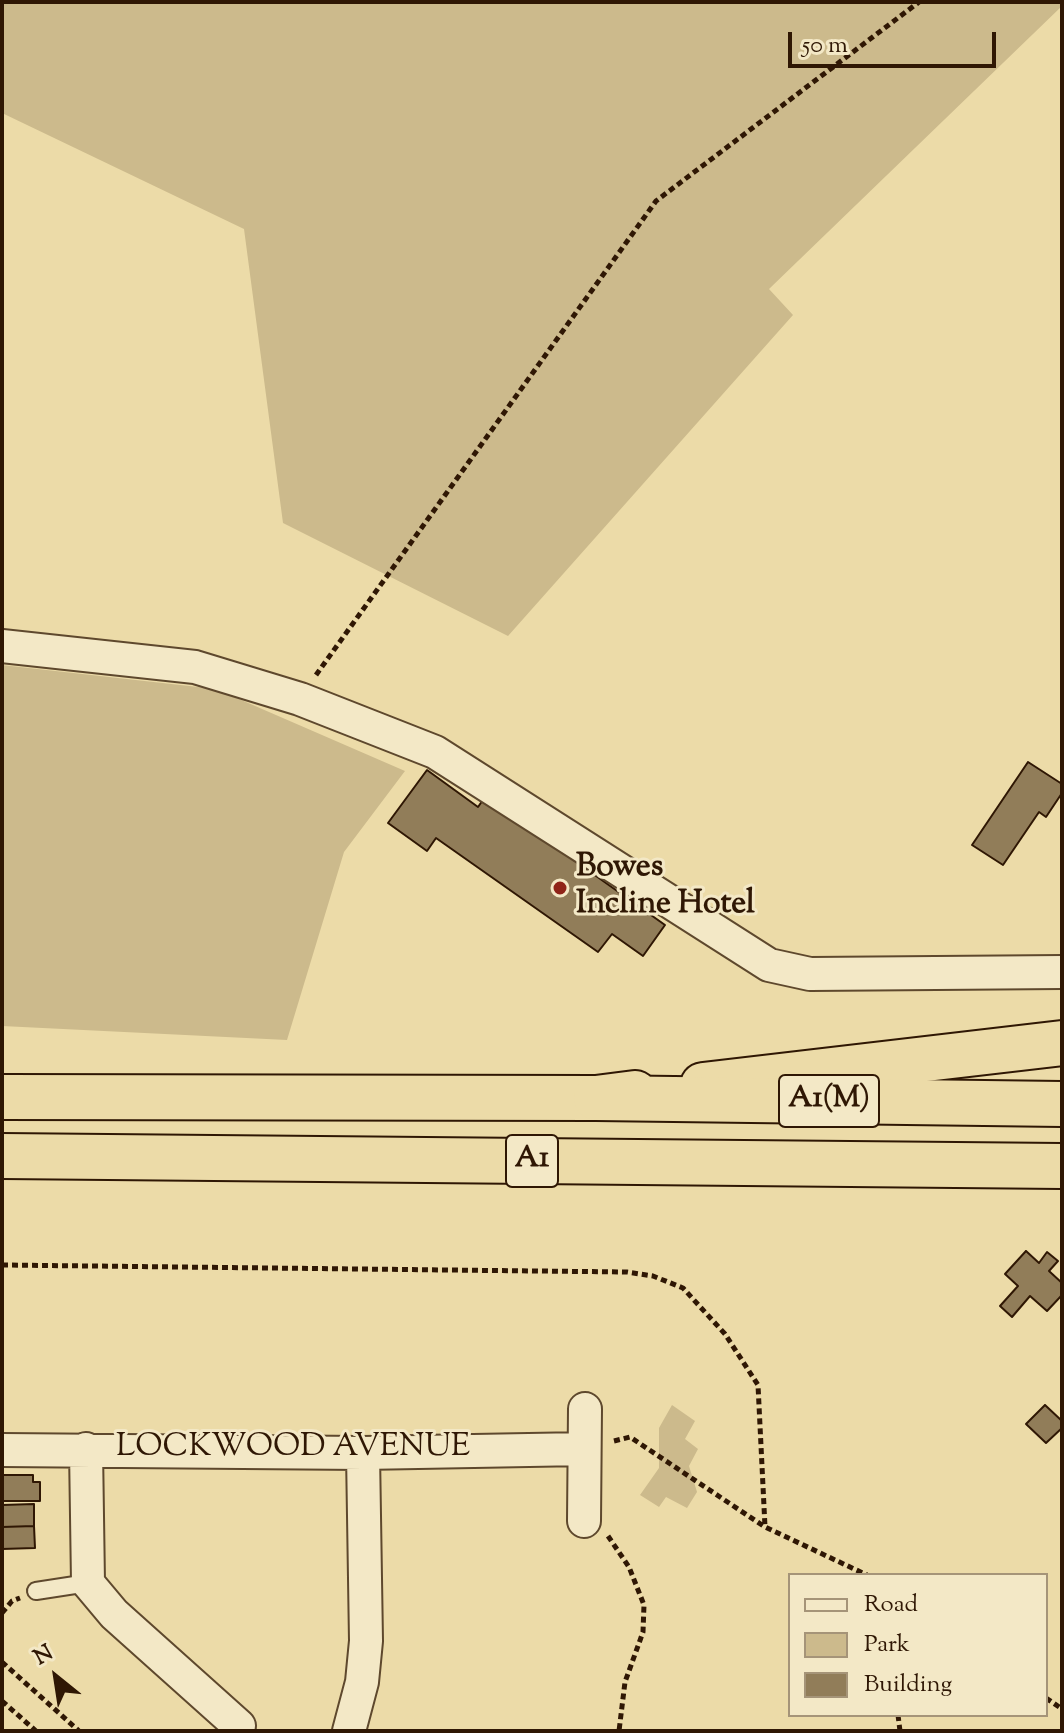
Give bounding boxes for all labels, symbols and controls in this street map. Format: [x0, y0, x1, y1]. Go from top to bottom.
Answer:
scale bar [792, 16, 1000, 66]
text: 50 m [802, 29, 848, 63]
place label: Bowes Incline Hotel [576, 851, 755, 926]
marker: Bowes Incline Hotel [551, 879, 569, 897]
road number: A1(M) [779, 1075, 879, 1127]
road number: A1 [506, 1135, 558, 1187]
street label: LOCKWOOD AVENUE [116, 1431, 470, 1469]
legend [788, 1573, 1048, 1717]
text: Road [864, 1588, 918, 1622]
text: Park [864, 1628, 910, 1662]
north arrow [16, 1637, 96, 1717]
text: N [28, 1638, 60, 1674]
text: Building [864, 1668, 952, 1702]

